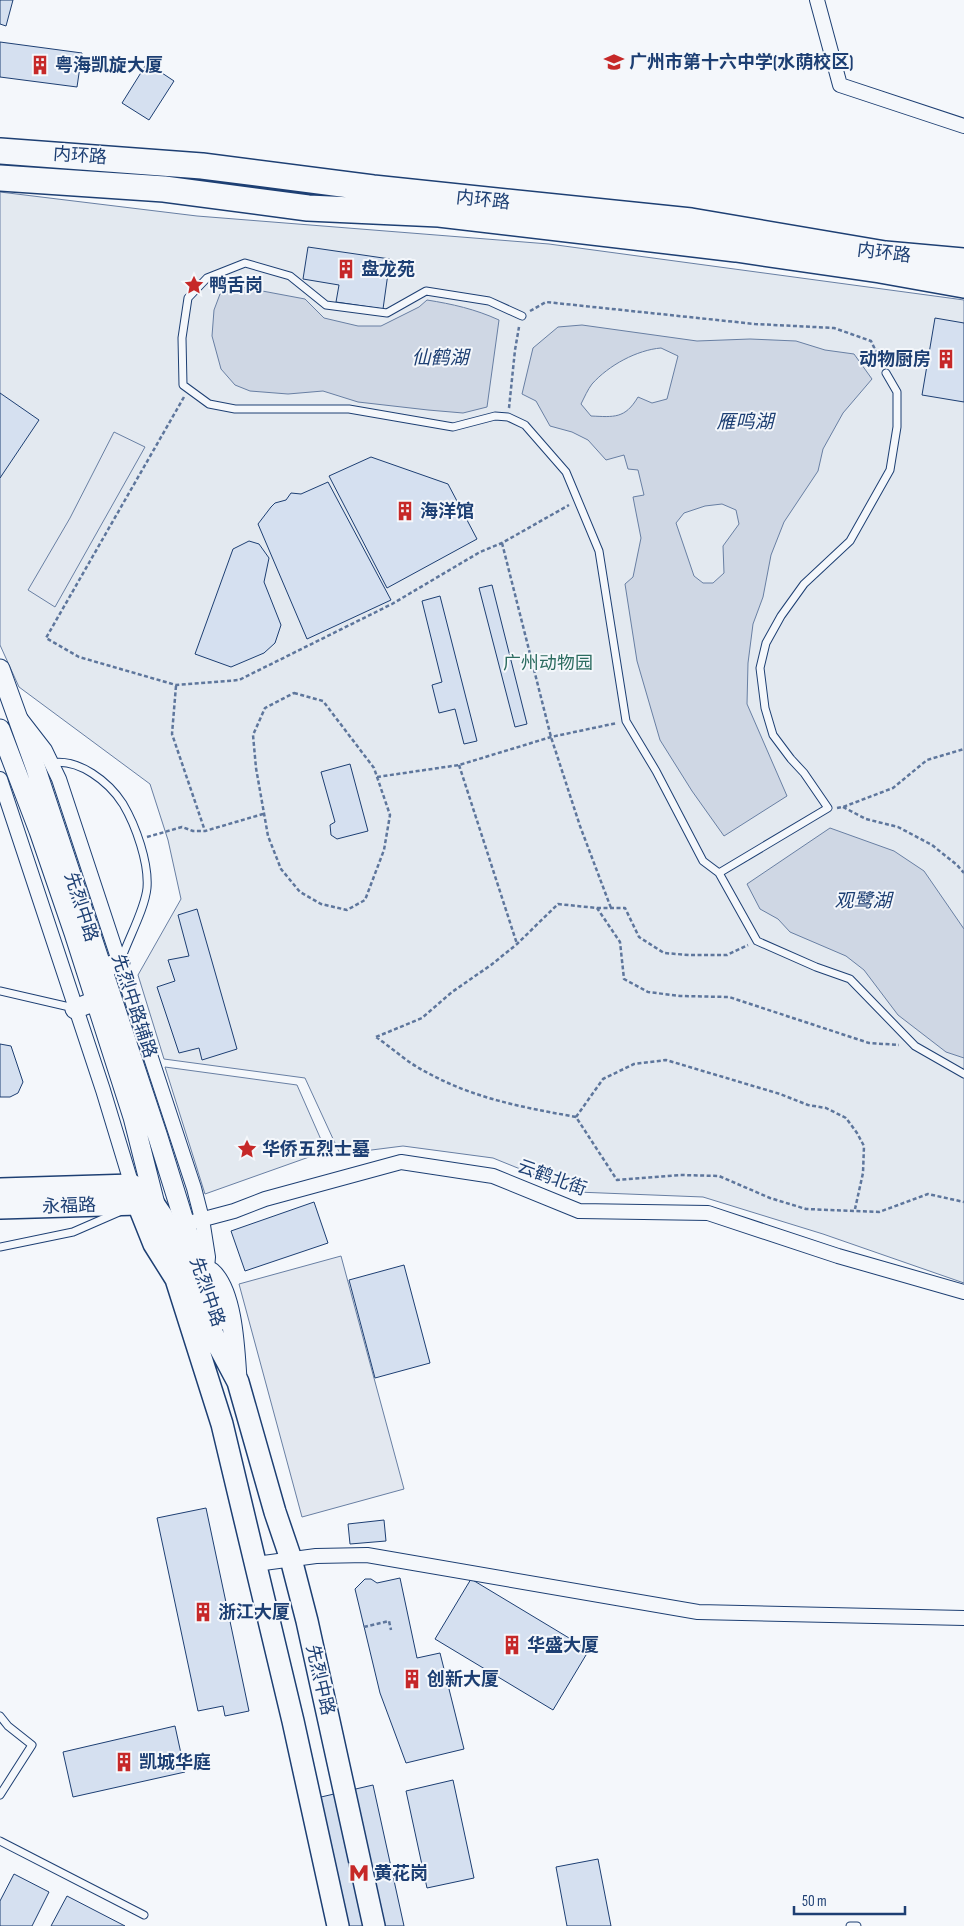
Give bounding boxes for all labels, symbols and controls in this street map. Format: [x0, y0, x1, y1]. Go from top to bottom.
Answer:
school or university icon: 广州市第十六中学(水荫校区) [603, 51, 625, 73]
place label: 广州市第十六中学(水荫校区) [629, 52, 853, 73]
building icon: 粤海凯旋大厦 [29, 54, 51, 76]
place label: 粤海凯旋大厦 [55, 55, 163, 76]
street label: 内环路 [52, 144, 108, 168]
street label: 内环路 [455, 187, 511, 213]
street label: 内环路 [856, 239, 912, 267]
building icon: 盘龙苑 [335, 258, 357, 280]
place label: 盘龙苑 [361, 259, 415, 280]
place icon: 鸭舌岗 [183, 274, 205, 296]
place label: 鸭舌岗 [209, 275, 263, 296]
water label: 仙鹤湖 [411, 347, 471, 370]
building icon: 动物厨房 [935, 348, 957, 370]
place label: 动物厨房 [859, 349, 931, 370]
water label: 雁鸣湖 [716, 411, 776, 434]
building icon: 海洋馆 [394, 500, 416, 522]
place label: 海洋馆 [420, 501, 474, 522]
park label: 广州动物园 [503, 653, 593, 674]
street label: 先烈中路 [60, 870, 102, 944]
water label: 观鹭湖 [834, 890, 894, 913]
street label: 先烈中路辅路 [107, 951, 161, 1061]
place icon: 华侨五烈士墓 [236, 1138, 258, 1160]
place label: 华侨五烈士墓 [262, 1139, 370, 1160]
street label: 云鹤北街 [515, 1156, 589, 1200]
street label: 永福路 [42, 1195, 96, 1217]
street label: 先烈中路 [185, 1255, 229, 1329]
building icon: 浙江大厦 [192, 1601, 214, 1623]
place label: 浙江大厦 [218, 1602, 290, 1623]
building icon: 华盛大厦 [501, 1634, 523, 1656]
place label: 华盛大厦 [527, 1635, 599, 1656]
street label: 先烈中路 [302, 1643, 338, 1717]
building icon: 创新大厦 [401, 1668, 423, 1690]
place label: 创新大厦 [427, 1669, 499, 1690]
building icon: 凯城华庭 [113, 1751, 135, 1773]
place label: 凯城华庭 [139, 1752, 211, 1773]
metro station icon: 黄花岗 [348, 1862, 370, 1884]
place label: 黄花岗 [374, 1863, 428, 1884]
scale bar [794, 1884, 905, 1916]
text: 50 m [802, 1892, 827, 1911]

